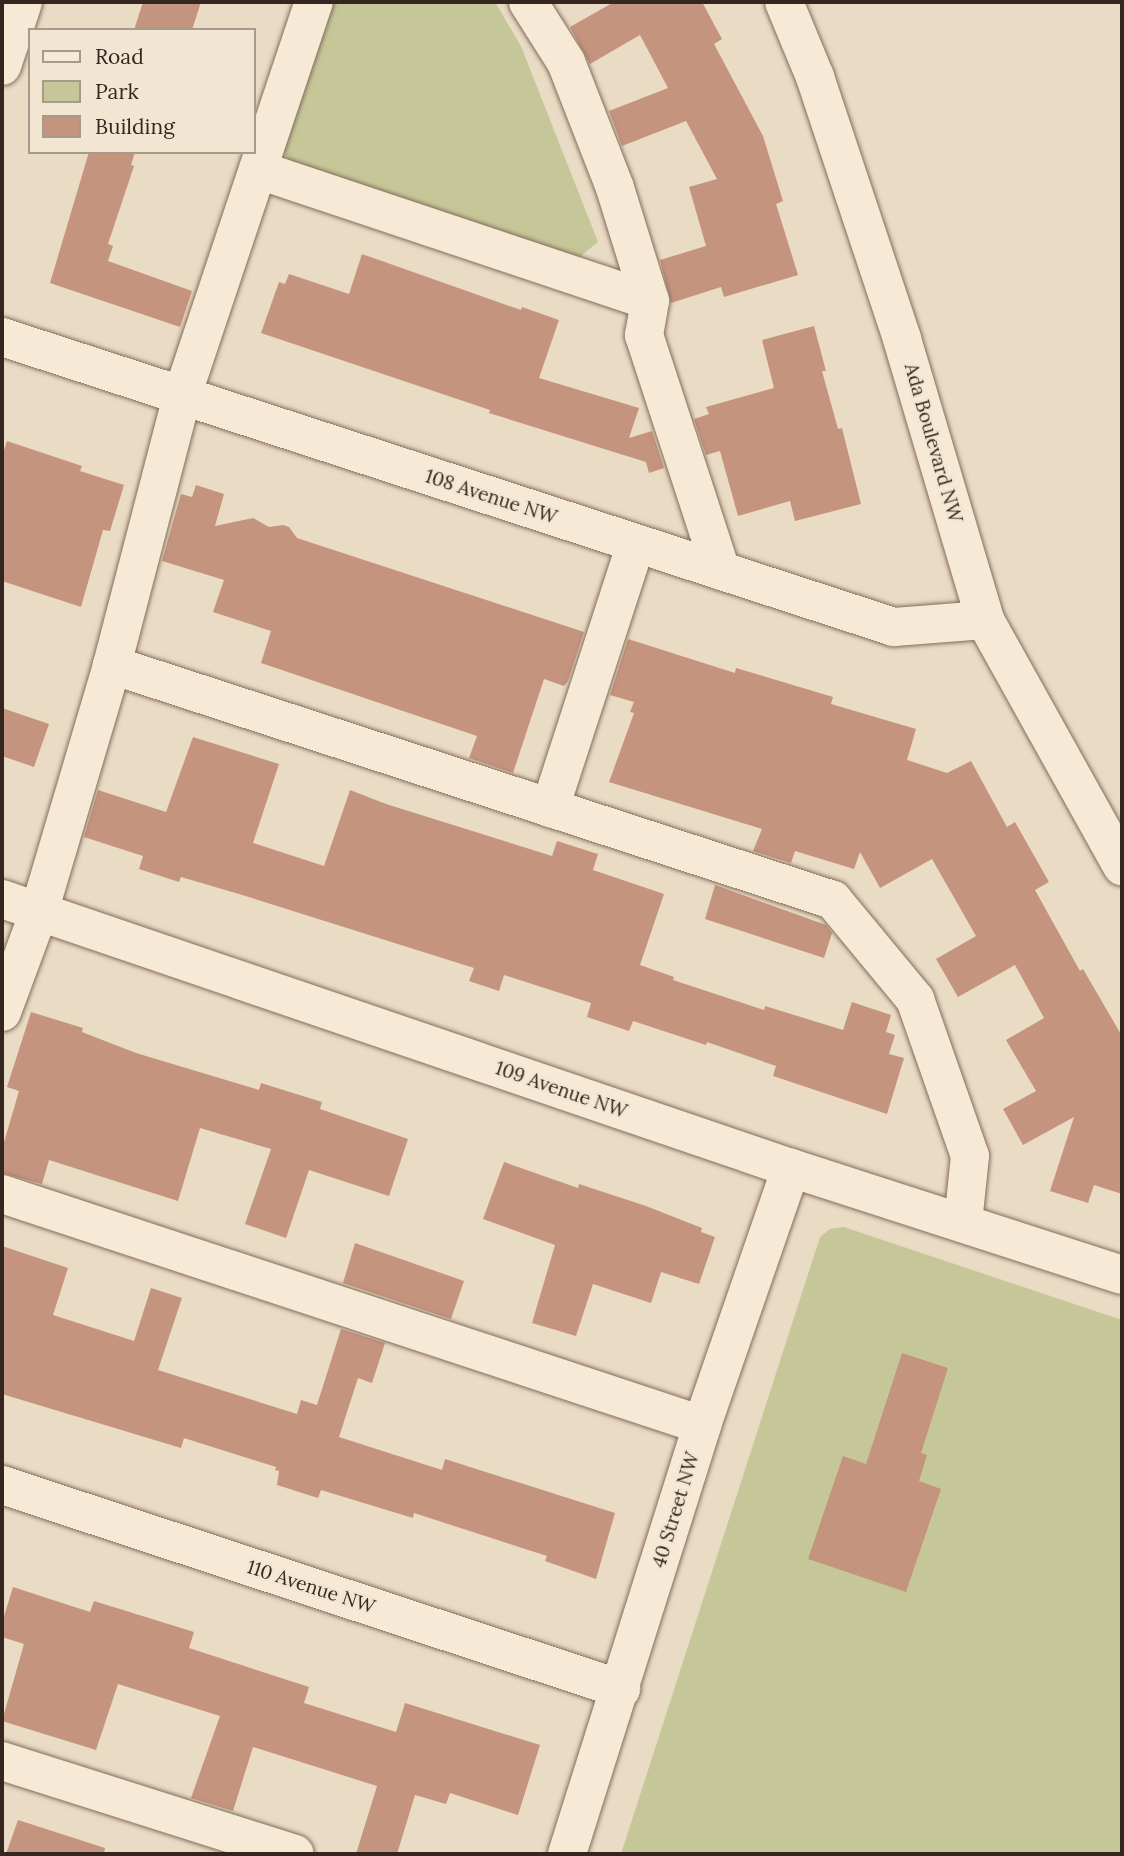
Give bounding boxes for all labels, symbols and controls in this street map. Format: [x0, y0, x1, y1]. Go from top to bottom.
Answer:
legend [28, 28, 256, 154]
text: Road [95, 43, 144, 70]
text: Park [95, 78, 139, 105]
text: Building [95, 113, 175, 140]
street label: Ada Boulevard NW [899, 361, 967, 525]
street label: 108 Avenue NW [422, 465, 560, 529]
street label: 109 Avenue NW [492, 1057, 630, 1123]
street label: 40 Street NW [648, 1450, 704, 1570]
street label: 110 Avenue NW [244, 1556, 378, 1618]

